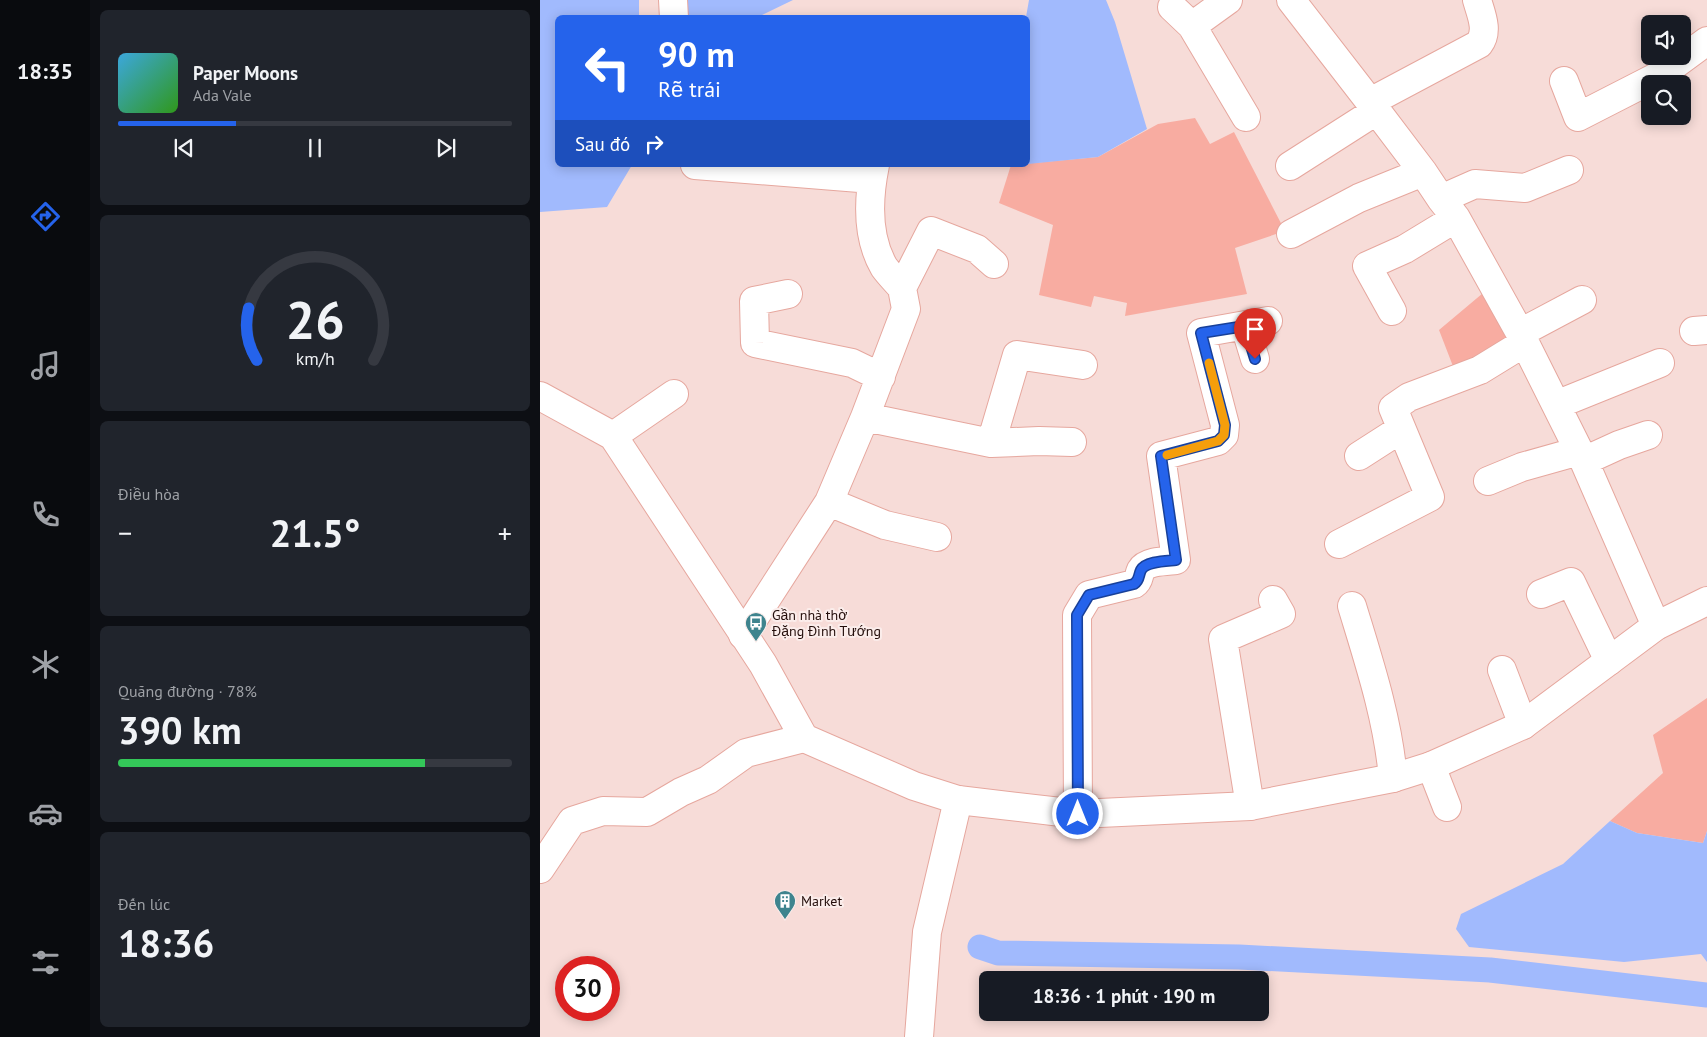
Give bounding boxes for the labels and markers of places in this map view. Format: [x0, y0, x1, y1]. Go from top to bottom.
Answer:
pin [1234, 308, 1276, 359]
place label: Gần nhà thờ Đặng Đình Tướng [771, 606, 881, 640]
bus stop icon: Gần nhà thờ Đặng Đình Tướng [744, 611, 768, 642]
building icon: Market [773, 889, 797, 920]
place label: Market [801, 892, 842, 910]

